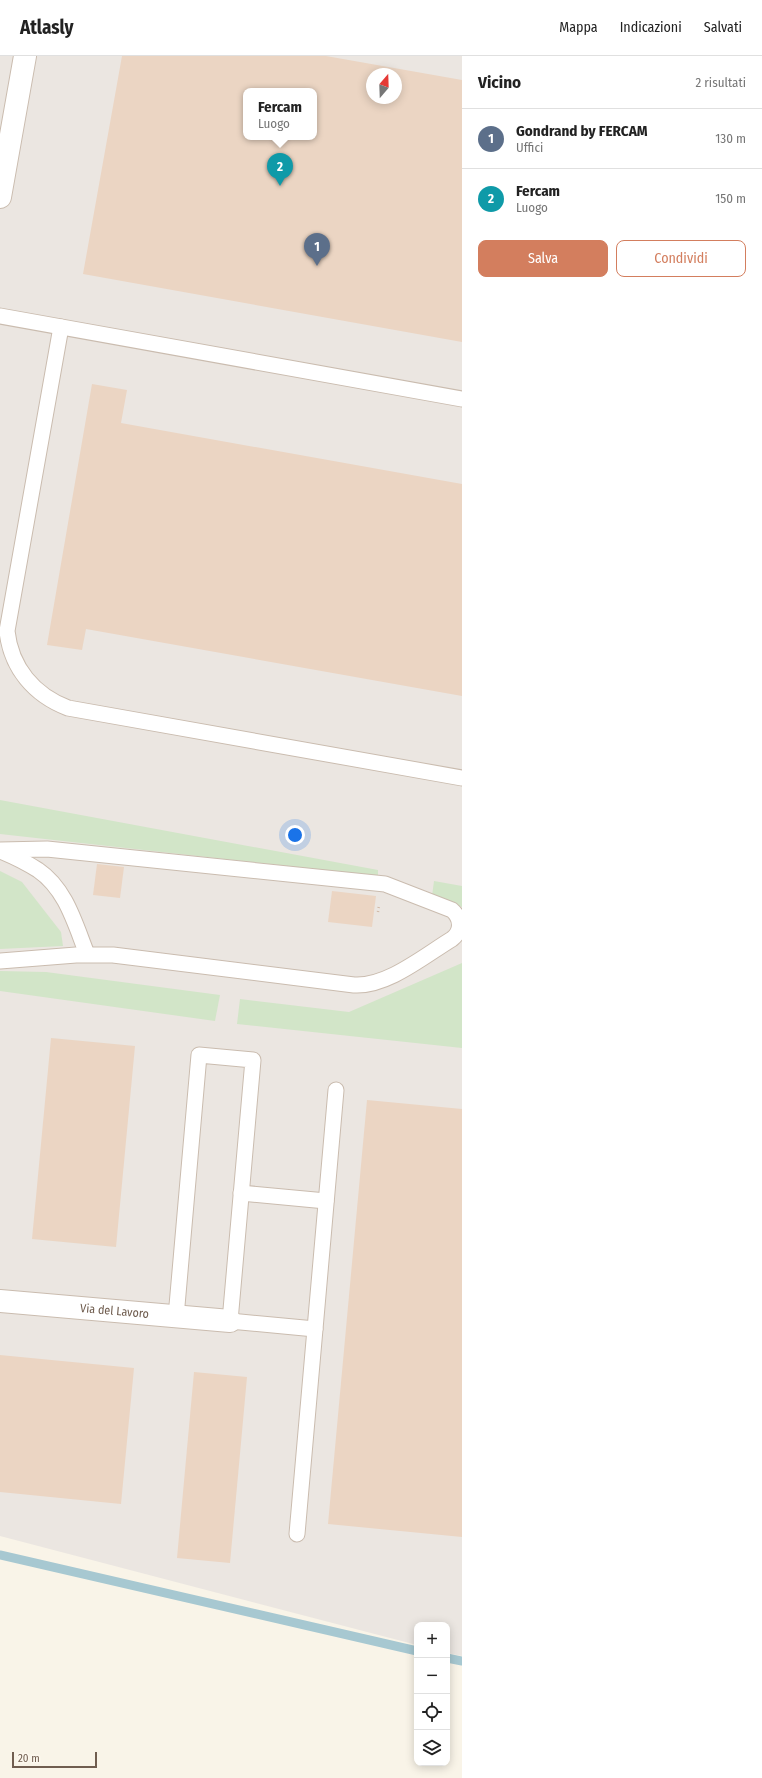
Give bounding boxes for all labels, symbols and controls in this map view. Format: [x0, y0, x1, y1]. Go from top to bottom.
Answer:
text: Atlasly [20, 16, 74, 39]
text: Mappa [559, 19, 598, 36]
text: Indicazioni [620, 19, 682, 36]
text: Salvati [704, 19, 742, 36]
north arrow [366, 68, 402, 104]
text: Vicino [478, 72, 521, 93]
text: 2 risultati [696, 75, 746, 90]
popup [243, 88, 317, 140]
text: Fercam [258, 98, 302, 116]
text: Luogo [258, 116, 290, 131]
text: Gondrand by FERCAM [516, 122, 648, 140]
text: 1 [488, 131, 494, 146]
text: 130 m [715, 131, 746, 146]
text: Uffici [516, 140, 543, 155]
pin: 2 [267, 153, 293, 186]
text: Fercam [516, 182, 560, 200]
text: 2 [488, 191, 494, 206]
text: 150 m [715, 191, 746, 206]
text: Luogo [516, 200, 548, 215]
pin: 1 [304, 233, 330, 266]
button: Salva [478, 240, 608, 277]
button: Condividi [616, 240, 746, 277]
your location [285, 825, 305, 845]
street label: Via del Lavoro [80, 1301, 150, 1321]
map controls [414, 1622, 450, 1766]
button: + [414, 1622, 450, 1658]
button: − [414, 1658, 450, 1694]
button: locate [414, 1694, 450, 1730]
button: layers [414, 1730, 450, 1766]
scale bar [12, 1750, 97, 1769]
text: 20 m [18, 1752, 40, 1765]

